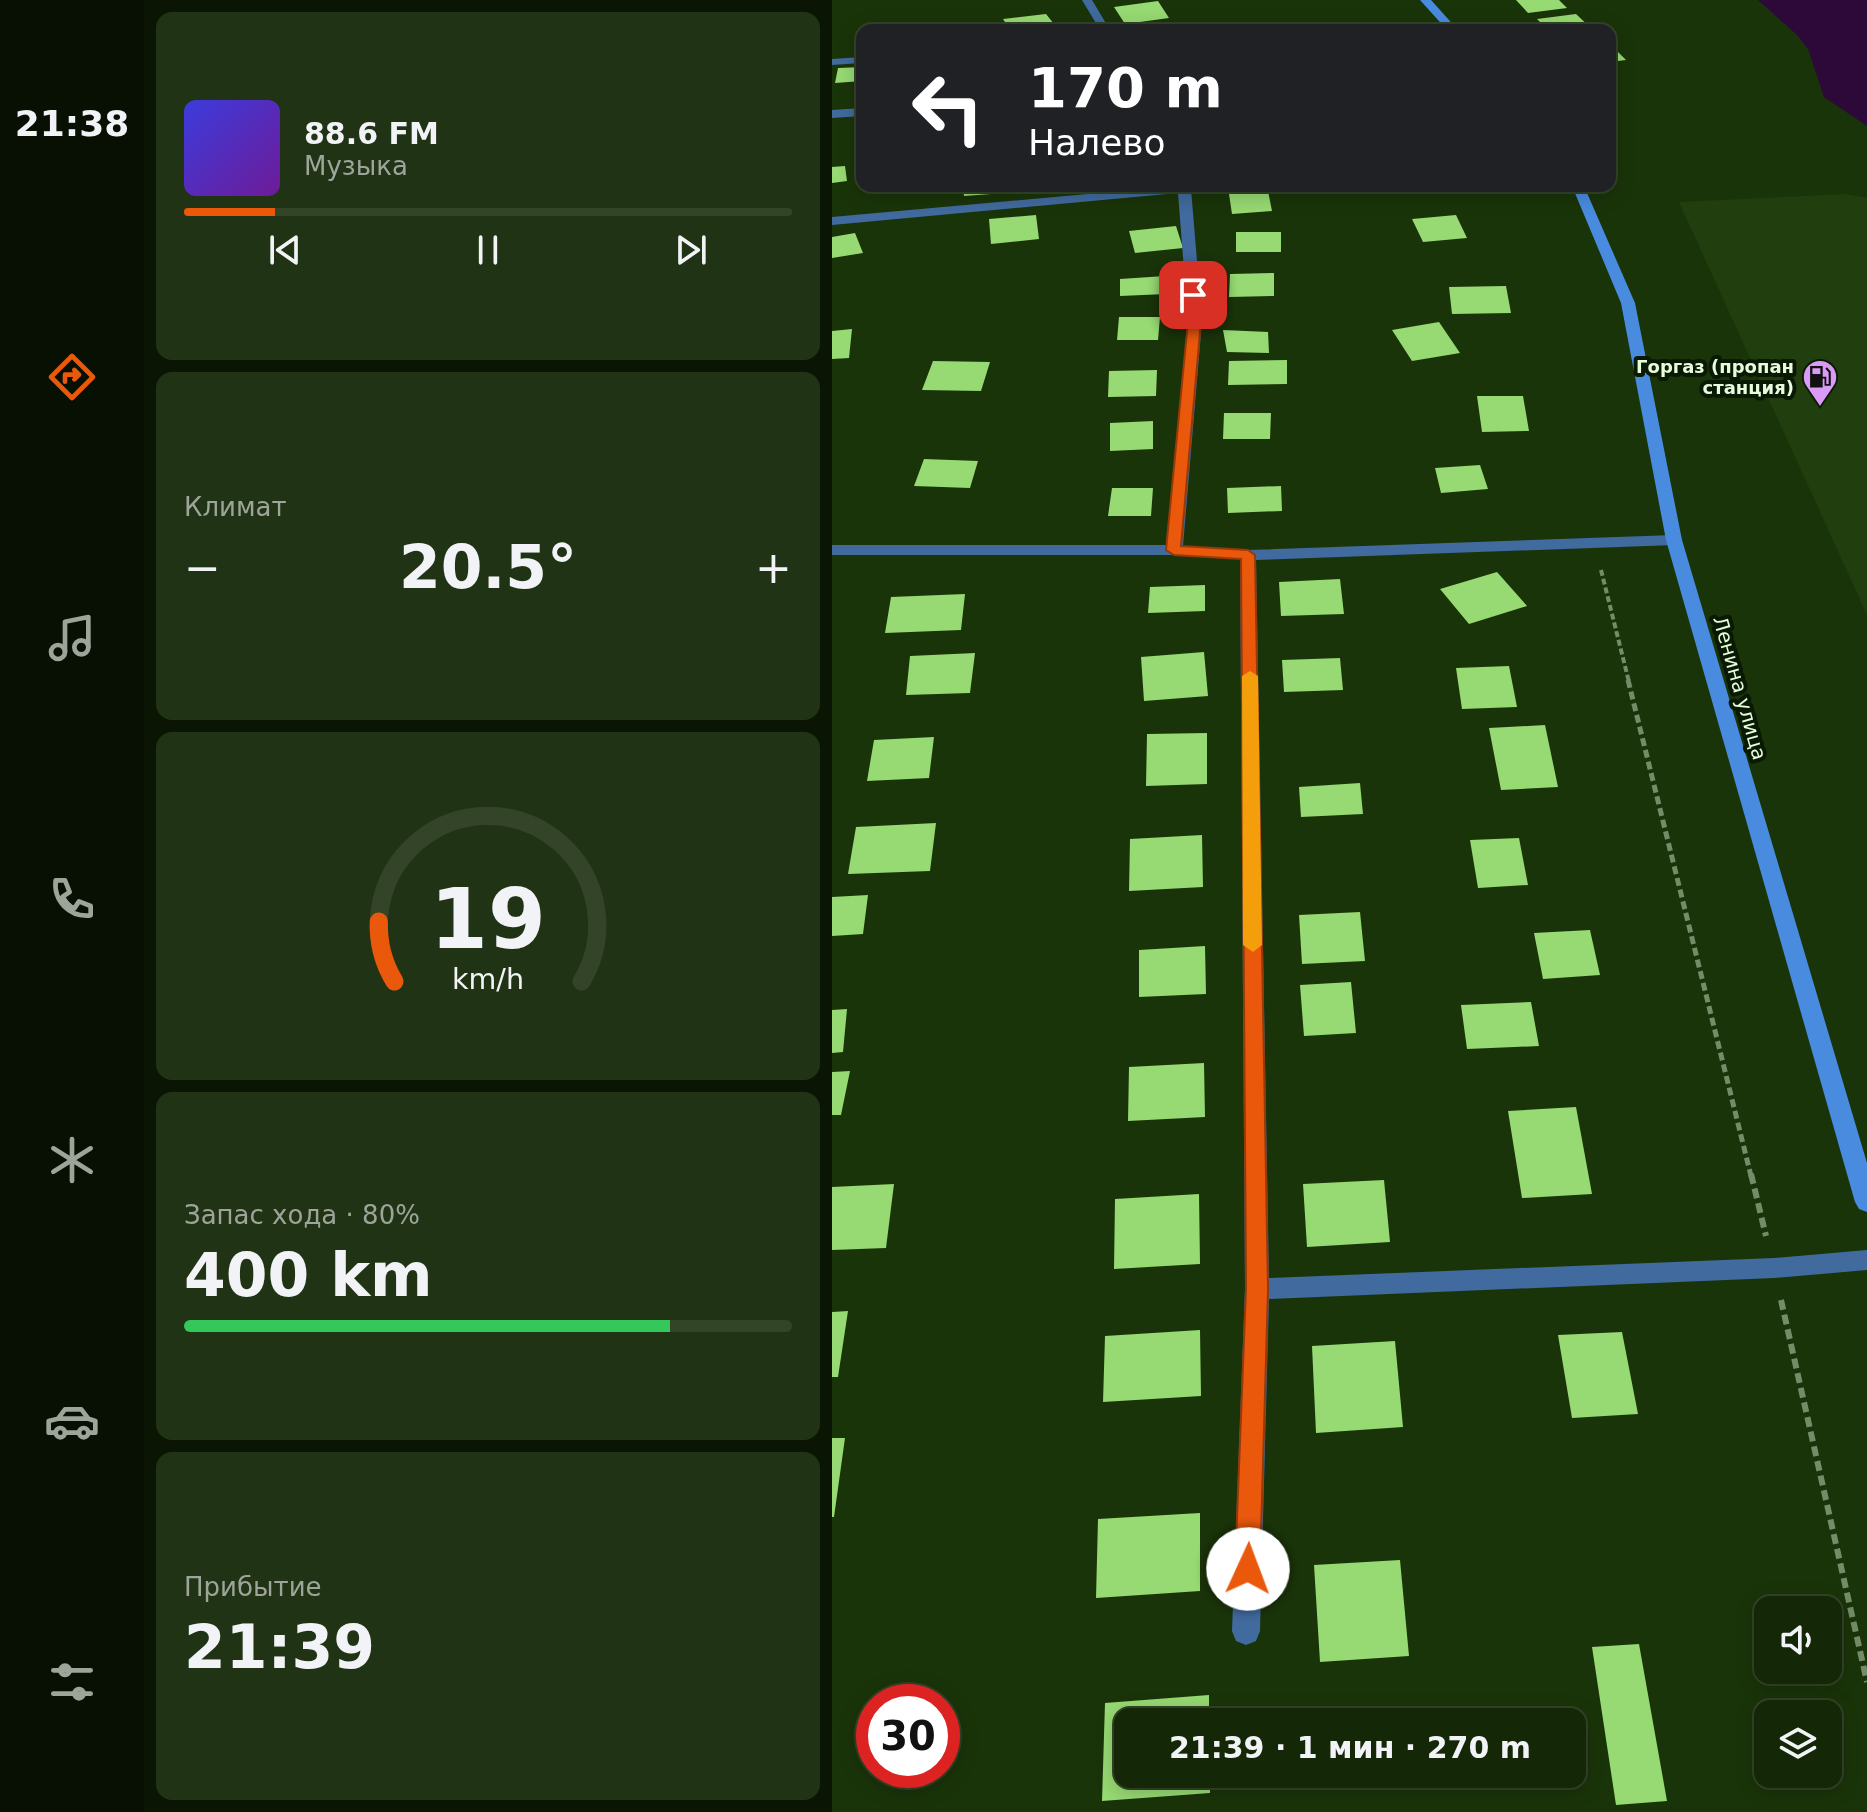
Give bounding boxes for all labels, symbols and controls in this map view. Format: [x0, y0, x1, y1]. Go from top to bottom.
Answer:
text: 170 m [1028, 55, 1223, 120]
icon: left [896, 56, 1000, 160]
text: 21:38 [15, 103, 129, 144]
text: 88.6 FM [304, 116, 439, 151]
text: Налево [1028, 122, 1166, 163]
text: Музыка [304, 151, 408, 181]
icon: previous [263, 228, 307, 272]
icon: pause [466, 228, 510, 272]
icon: next [669, 228, 713, 272]
pin [1159, 261, 1227, 329]
icon: arrive [1171, 273, 1215, 317]
icon: directions [44, 349, 100, 405]
place label: Горгаз (пропан станция) [1636, 356, 1794, 398]
fuel station icon: Горгаз (пропан станция) [1801, 358, 1839, 408]
text: Климат [184, 492, 287, 522]
text: 20.5° [399, 532, 577, 602]
text: − [184, 542, 221, 593]
text: + [755, 542, 792, 593]
icon: music [44, 610, 100, 666]
street label: Ленина улица [1708, 613, 1772, 763]
icon: phone [44, 871, 100, 927]
text: 19 [430, 871, 546, 968]
text: km/h [452, 962, 524, 996]
icon: climate [44, 1132, 100, 1188]
text: Запас хода · 80% [184, 1200, 420, 1230]
text: 400 km [184, 1240, 433, 1310]
icon: car [44, 1393, 100, 1449]
position arrow [1206, 1527, 1290, 1611]
text: Прибытие [184, 1572, 322, 1602]
map controls [1754, 1596, 1842, 1788]
button: sound [1754, 1596, 1842, 1684]
text: 21:39 [184, 1612, 375, 1682]
icon: filters [44, 1654, 100, 1710]
speed limit sign: 30 [856, 1684, 960, 1788]
button: layers [1754, 1700, 1842, 1788]
text: 21:39 · 1 мин · 270 m [1169, 1730, 1531, 1765]

